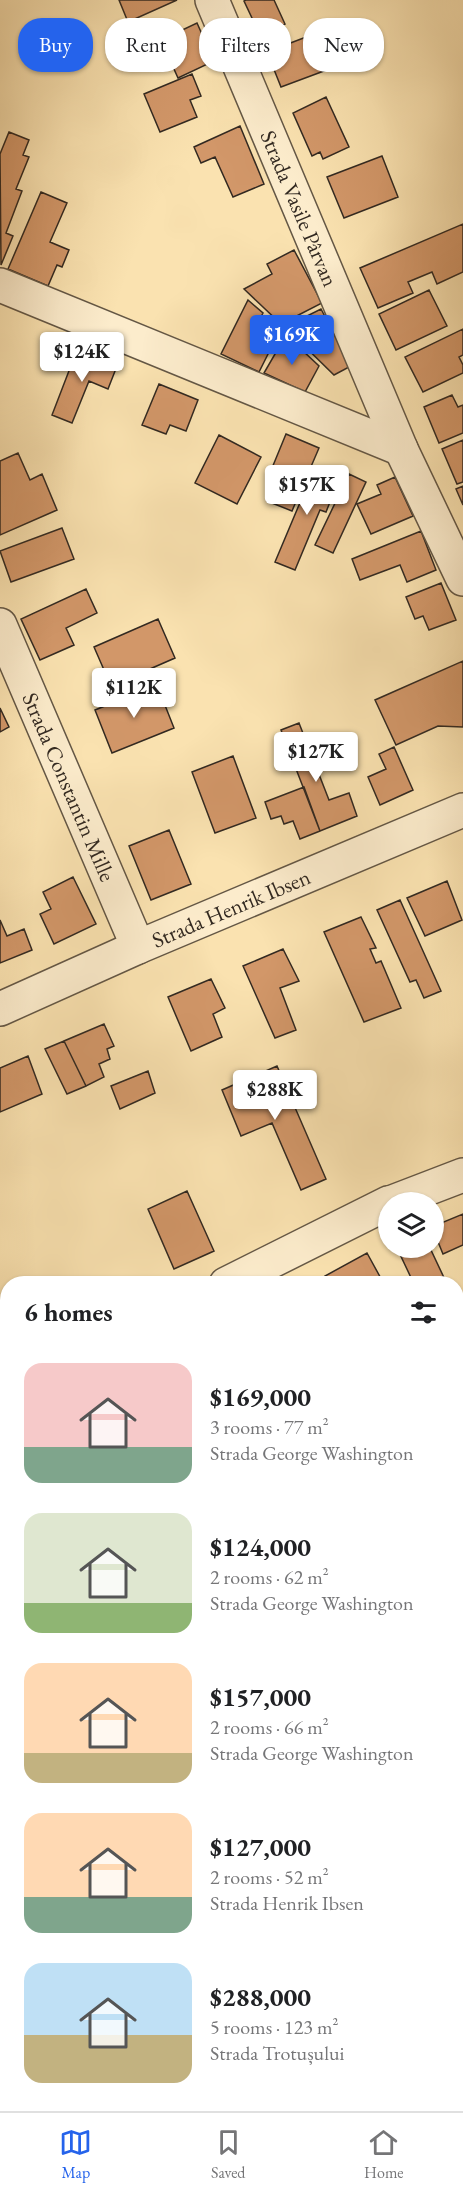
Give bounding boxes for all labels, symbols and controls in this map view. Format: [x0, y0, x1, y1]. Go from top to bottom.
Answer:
chip: Buy [18, 18, 93, 72]
chip: Rent [105, 18, 187, 72]
chip: Filters [199, 18, 291, 72]
chip: New [303, 18, 384, 72]
street label: Strada Vasile Pârvan [254, 126, 345, 291]
pin: $169K [250, 315, 334, 366]
text: $169K [264, 321, 320, 347]
pin: $124K [40, 332, 124, 383]
text: $124K [54, 338, 110, 364]
pin: $157K [265, 465, 349, 516]
text: $157K [279, 471, 335, 497]
pin: $112K [92, 668, 176, 719]
text: $112K [106, 674, 162, 700]
street label: Strada Constantin Mille [16, 688, 122, 886]
pin: $127K [274, 732, 358, 783]
text: $127K [288, 738, 344, 764]
street label: Strada Henrik Ibsen [147, 862, 315, 955]
pin: $288K [233, 1070, 317, 1121]
text: $288K [247, 1076, 303, 1102]
map controls [378, 1192, 444, 1258]
button: layers [378, 1192, 444, 1258]
text: 6 homes [24, 1295, 113, 1329]
icon: filters [407, 1296, 440, 1329]
text: $169,000 [210, 1380, 311, 1414]
icon: home [72, 1387, 144, 1459]
text: 3 rooms · 77 m² [210, 1414, 329, 1440]
text: Strada George Washington [210, 1440, 414, 1466]
text: $124,000 [210, 1530, 311, 1564]
icon: home [72, 1537, 144, 1609]
text: 2 rooms · 62 m² [210, 1564, 329, 1590]
text: Strada George Washington [210, 1590, 414, 1616]
text: $157,000 [210, 1680, 311, 1714]
icon: home [72, 1687, 144, 1759]
text: 2 rooms · 66 m² [210, 1714, 329, 1740]
text: Strada George Washington [210, 1740, 414, 1766]
text: $127,000 [210, 1830, 311, 1864]
icon: home [72, 1837, 144, 1909]
text: 2 rooms · 52 m² [210, 1864, 329, 1890]
text: Strada Henrik Ibsen [210, 1890, 364, 1916]
text: $288,000 [210, 1980, 311, 2014]
icon: home [72, 1987, 144, 2059]
text: 5 rooms · 123 m² [210, 2014, 338, 2040]
text: Strada Trotușului [210, 2040, 344, 2066]
tab: Map [59, 2126, 92, 2183]
tab: Saved [211, 2126, 245, 2183]
tab: Home [364, 2126, 404, 2183]

